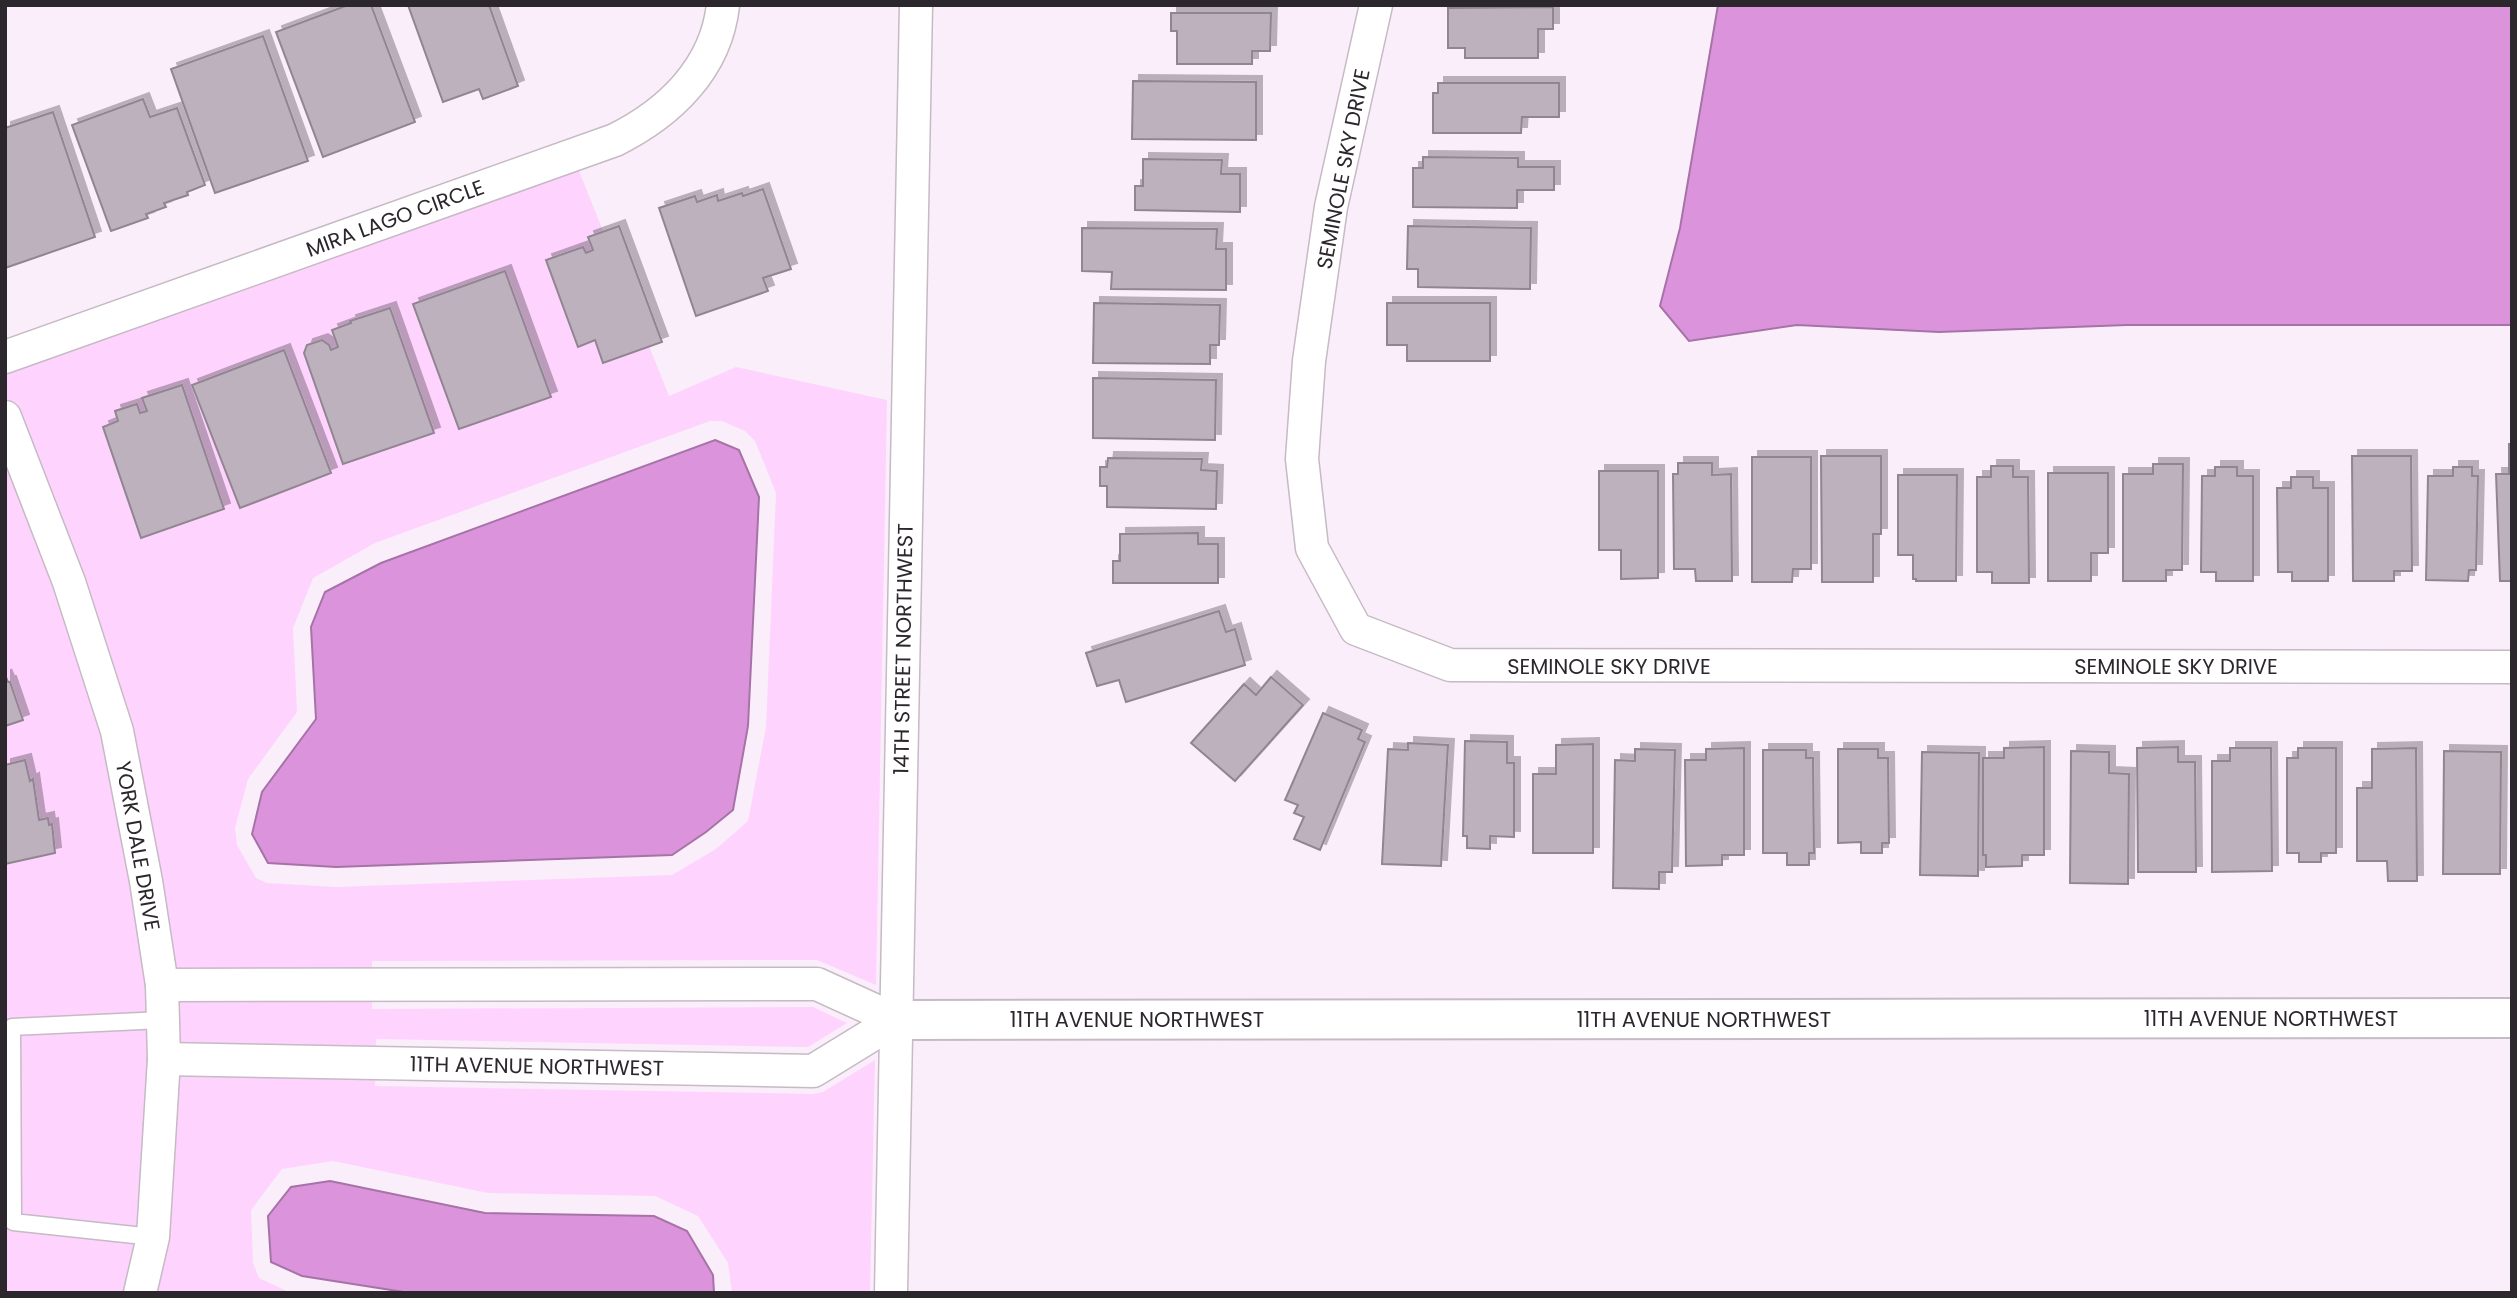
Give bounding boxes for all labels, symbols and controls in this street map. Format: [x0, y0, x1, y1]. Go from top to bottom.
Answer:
street label: SEMINOLE SKY DRIVE [1309, 66, 1377, 272]
street label: MIRA LAGO CIRCLE [302, 172, 488, 264]
street label: 14TH STREET NORTHWEST [886, 523, 920, 775]
street label: SEMINOLE SKY DRIVE [1507, 652, 1711, 681]
street label: SEMINOLE SKY DRIVE [2074, 652, 2278, 681]
street label: YORK DALE DRIVE [109, 759, 167, 933]
street label: 11TH AVENUE NORTHWEST [2144, 1004, 2398, 1033]
street label: 11TH AVENUE NORTHWEST [1010, 1005, 1264, 1034]
street label: 11TH AVENUE NORTHWEST [1577, 1005, 1831, 1034]
street label: 11TH AVENUE NORTHWEST [410, 1049, 664, 1083]

